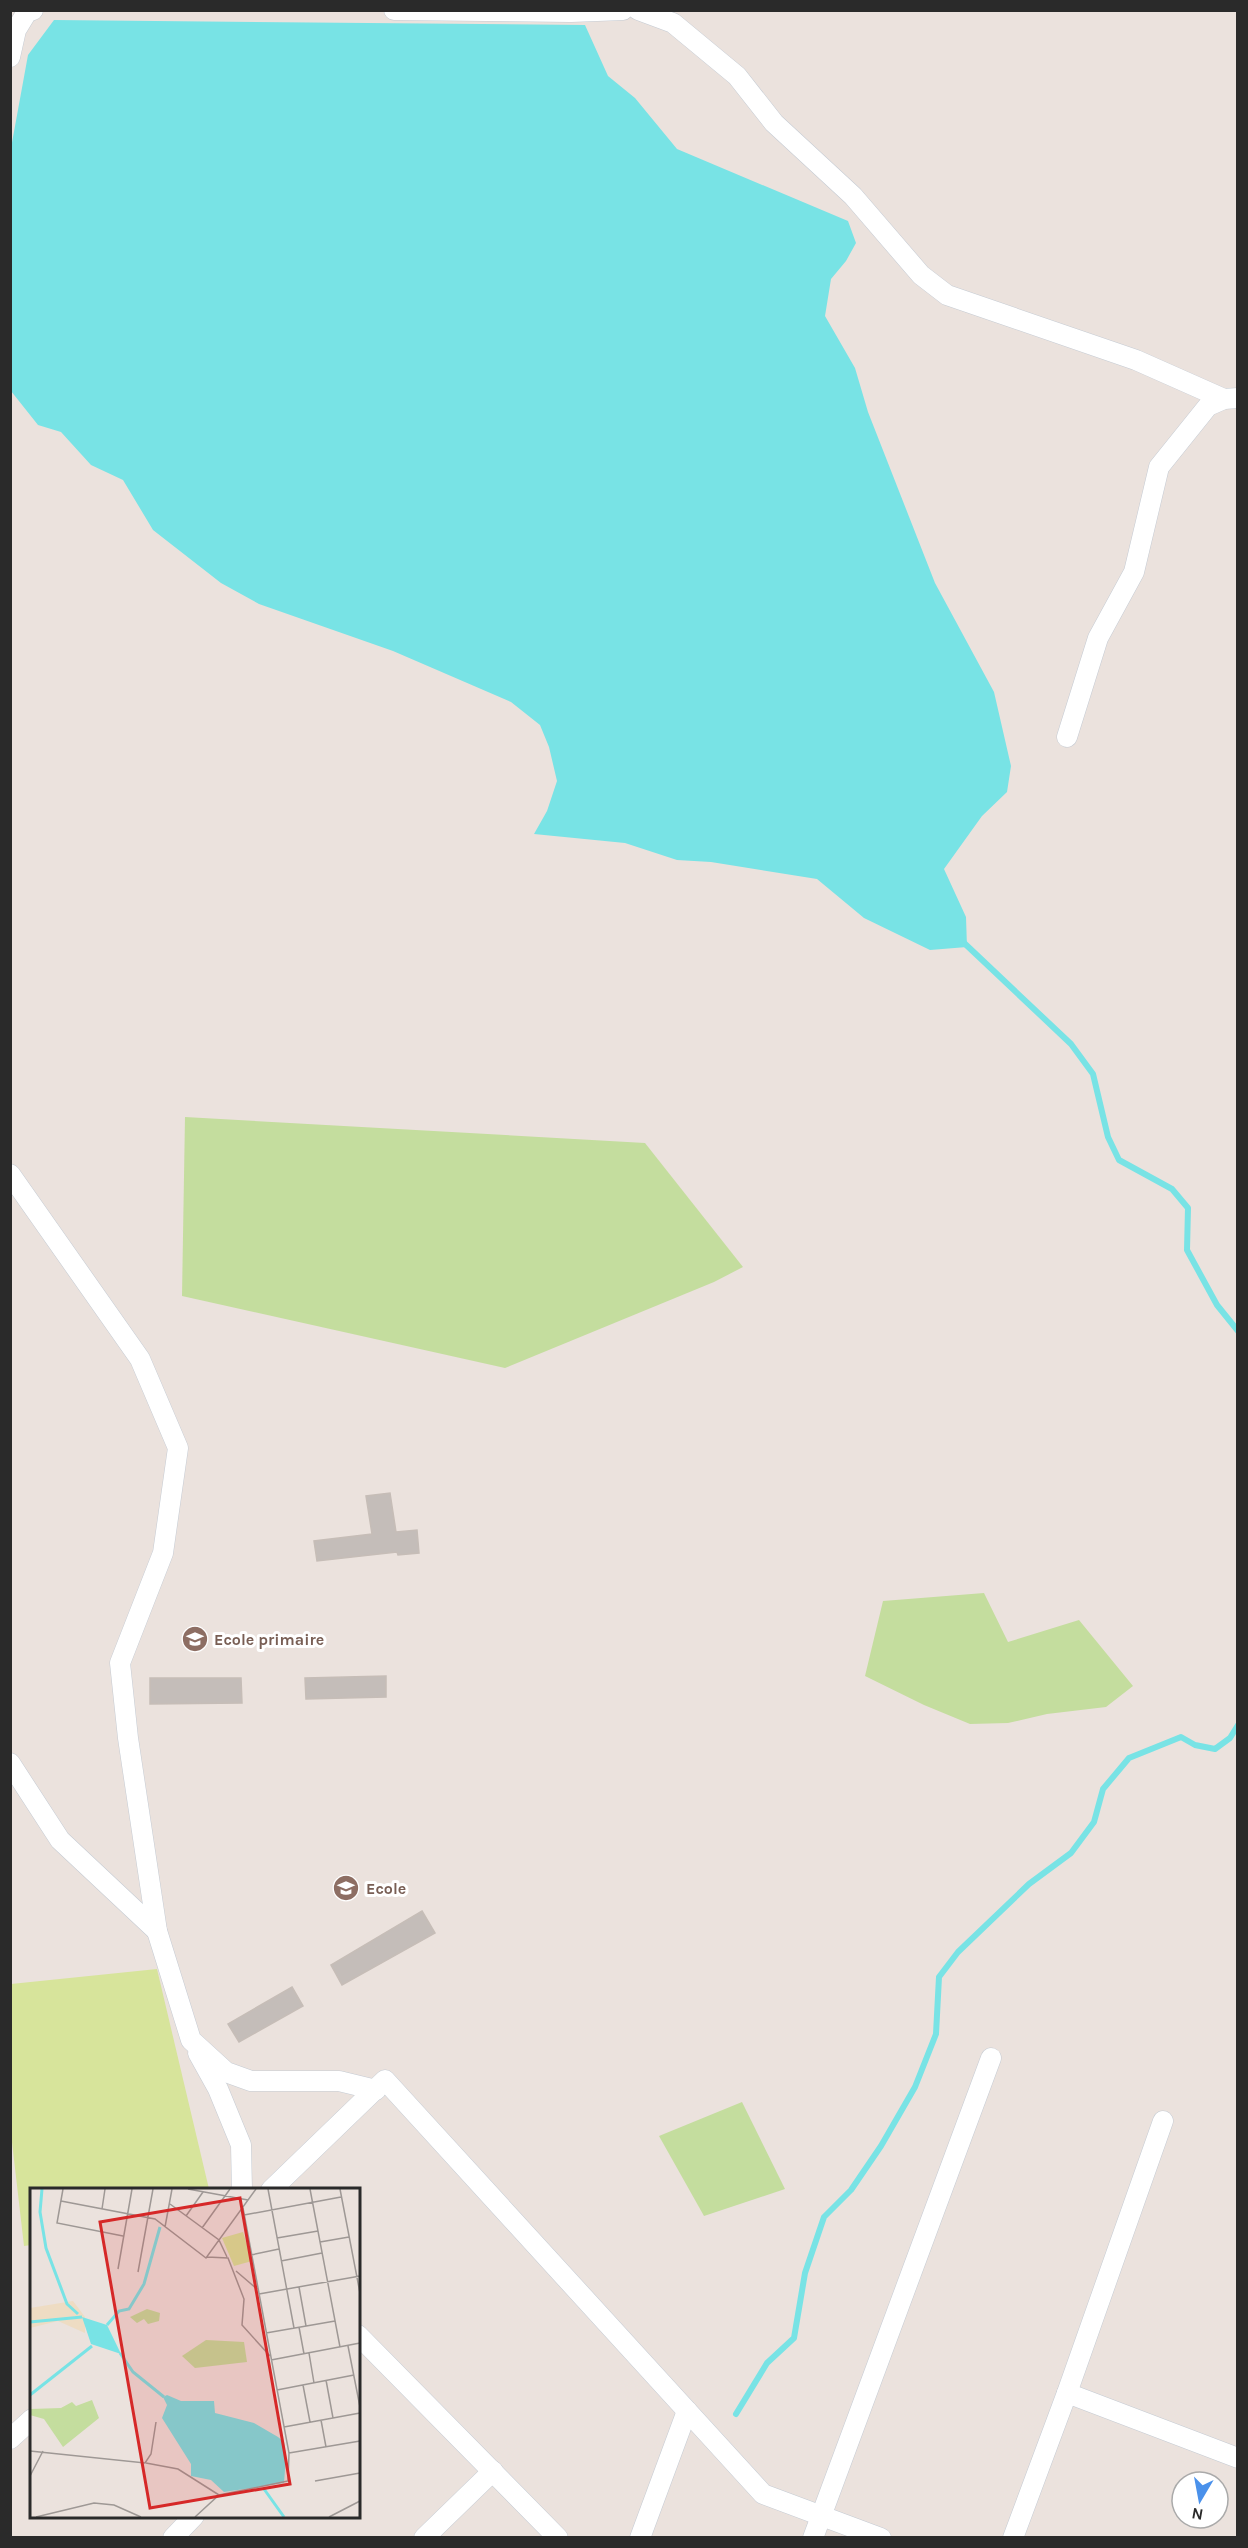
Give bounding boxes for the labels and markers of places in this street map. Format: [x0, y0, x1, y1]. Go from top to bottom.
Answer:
school or university icon: Ecole primaire [180, 1624, 210, 1654]
place label: Ecole primaire [214, 1630, 324, 1649]
school or university icon: Ecole [331, 1873, 361, 1903]
place label: Ecole [366, 1879, 406, 1898]

